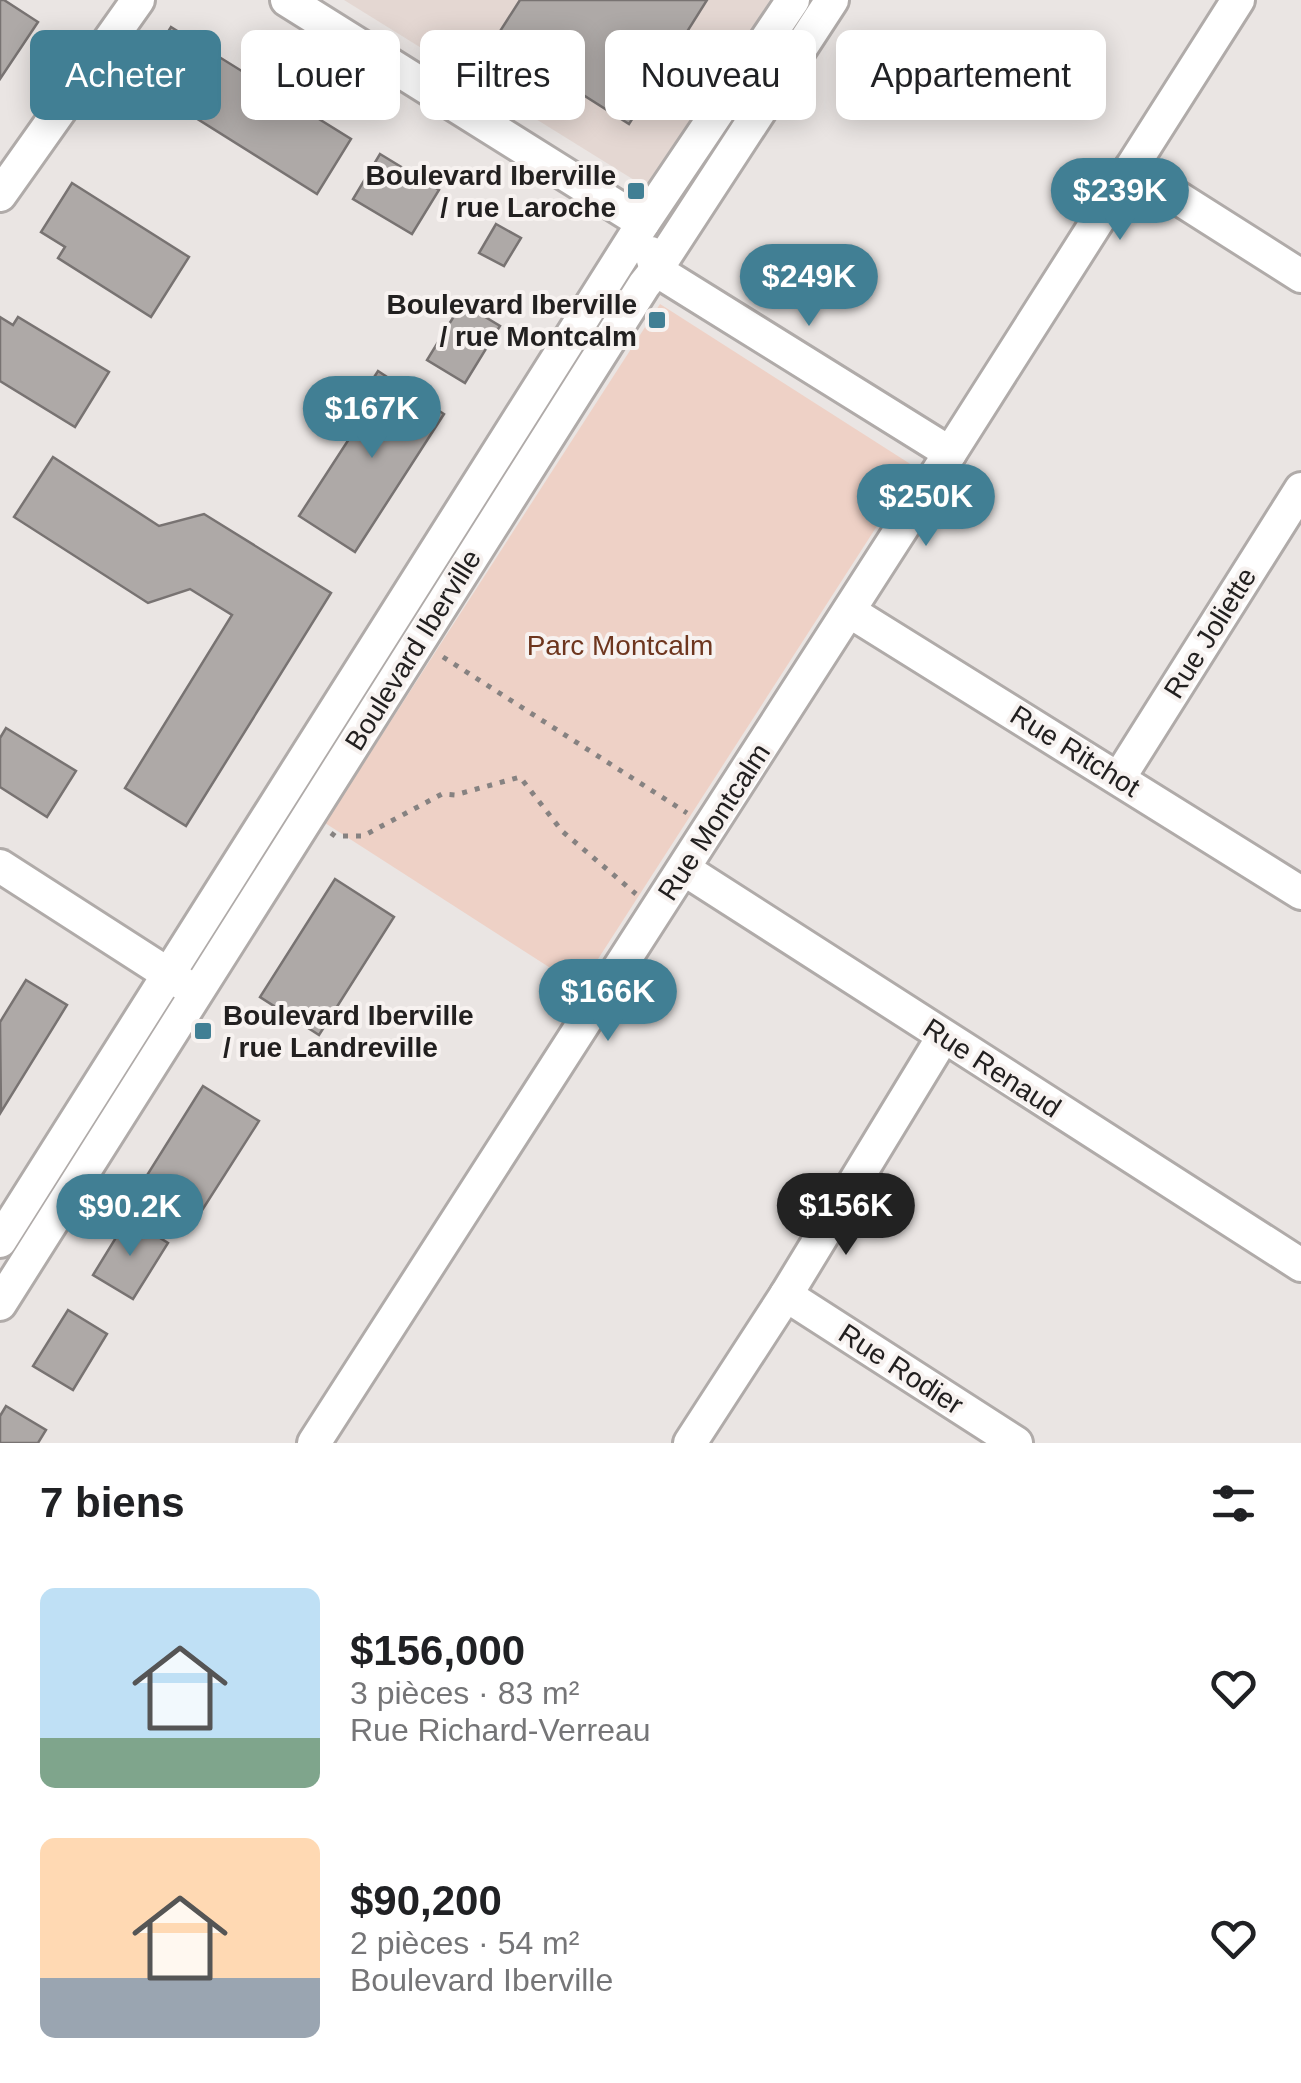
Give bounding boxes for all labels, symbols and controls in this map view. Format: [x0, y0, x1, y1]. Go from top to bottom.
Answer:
chip: Acheter [30, 30, 221, 120]
chip: Louer [241, 30, 400, 120]
chip: Filtres [420, 30, 585, 120]
chip: Nouveau [605, 30, 816, 120]
chip: Appartement [836, 30, 1106, 120]
pin: $239K [1050, 158, 1190, 243]
place label: Boulevard Iberville / rue Laroche [365, 160, 616, 223]
text: $239K [1073, 172, 1167, 208]
marker: Boulevard Iberville / rue Laroche [625, 180, 647, 202]
pin: $249K [739, 244, 879, 329]
text: $249K [762, 258, 856, 294]
place label: Boulevard Iberville / rue Montcalm [386, 289, 637, 352]
marker: Boulevard Iberville / rue Montcalm [646, 309, 668, 331]
pin: $167K [302, 376, 442, 461]
text: $167K [325, 390, 419, 426]
pin: $250K [856, 464, 996, 549]
text: $250K [879, 478, 973, 514]
street label: Boulevard Iberville [339, 544, 487, 756]
street label: Rue Joliette [1158, 562, 1262, 704]
park label: Parc Montcalm [527, 630, 713, 661]
street label: Rue Ritchot [1005, 699, 1145, 803]
street label: Rue Montcalm [652, 738, 776, 906]
pin: $166K [538, 959, 678, 1044]
text: $166K [561, 973, 655, 1009]
place label: Boulevard Iberville / rue Landreville [223, 1000, 474, 1063]
street label: Rue Renaud [918, 1012, 1066, 1124]
marker: Boulevard Iberville / rue Landreville [192, 1020, 214, 1042]
pin: $156K [776, 1173, 916, 1258]
pin: $90.2K [49, 1174, 211, 1259]
text: $156K [799, 1187, 893, 1223]
text: $90.2K [78, 1188, 182, 1224]
street label: Rue Rodier [833, 1317, 969, 1421]
icon: filters [1206, 1476, 1261, 1531]
text: 7 biens [40, 1479, 185, 1526]
text: $156,000 [350, 1627, 525, 1674]
icon: home [120, 1628, 240, 1748]
icon: heart [1206, 1661, 1261, 1716]
text: 3 pièces · 83 m² [350, 1675, 579, 1711]
text: Rue Richard-Verreau [350, 1712, 651, 1748]
text: $90,200 [350, 1877, 502, 1924]
icon: home [120, 1878, 240, 1998]
icon: heart [1206, 1911, 1261, 1966]
text: 2 pièces · 54 m² [350, 1925, 579, 1961]
text: Boulevard Iberville [350, 1962, 613, 1998]

